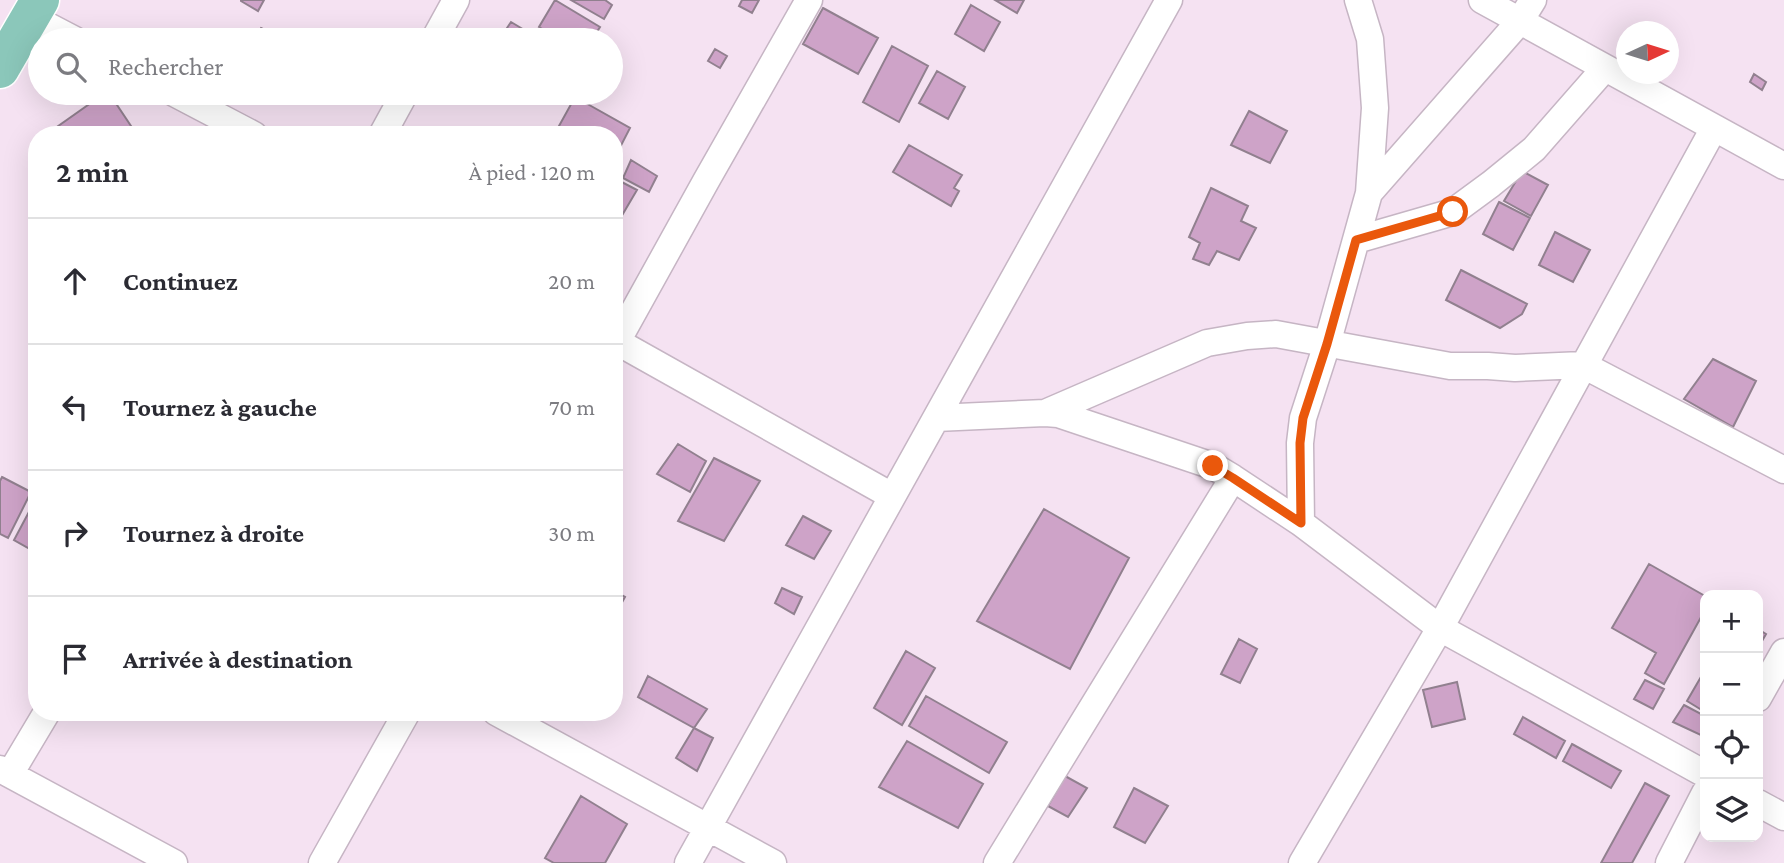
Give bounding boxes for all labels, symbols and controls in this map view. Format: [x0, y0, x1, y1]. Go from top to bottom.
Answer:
north arrow [1616, 21, 1679, 84]
search box [28, 28, 623, 105]
icon: search [52, 48, 90, 86]
text: Rechercher [108, 52, 224, 81]
text: 2 min [56, 155, 128, 188]
text: À pied · 120 m [469, 159, 595, 185]
route start [1437, 196, 1468, 227]
icon: ahead [56, 262, 94, 300]
text: Continuez [123, 267, 238, 296]
text: 20 m [548, 268, 595, 294]
icon: left [56, 388, 94, 426]
text: Tournez à gauche [123, 393, 317, 422]
text: 70 m [549, 394, 595, 420]
route end [1197, 450, 1228, 481]
icon: right [56, 514, 94, 552]
text: Tournez à droite [123, 519, 304, 548]
text: 30 m [548, 520, 595, 546]
map controls [1700, 590, 1763, 842]
button: + [1700, 590, 1763, 653]
icon: arrive [56, 640, 94, 678]
text: Arrivée à destination [123, 645, 353, 674]
button: − [1700, 653, 1763, 716]
button: locate [1700, 716, 1763, 779]
button: layers [1700, 779, 1763, 842]

